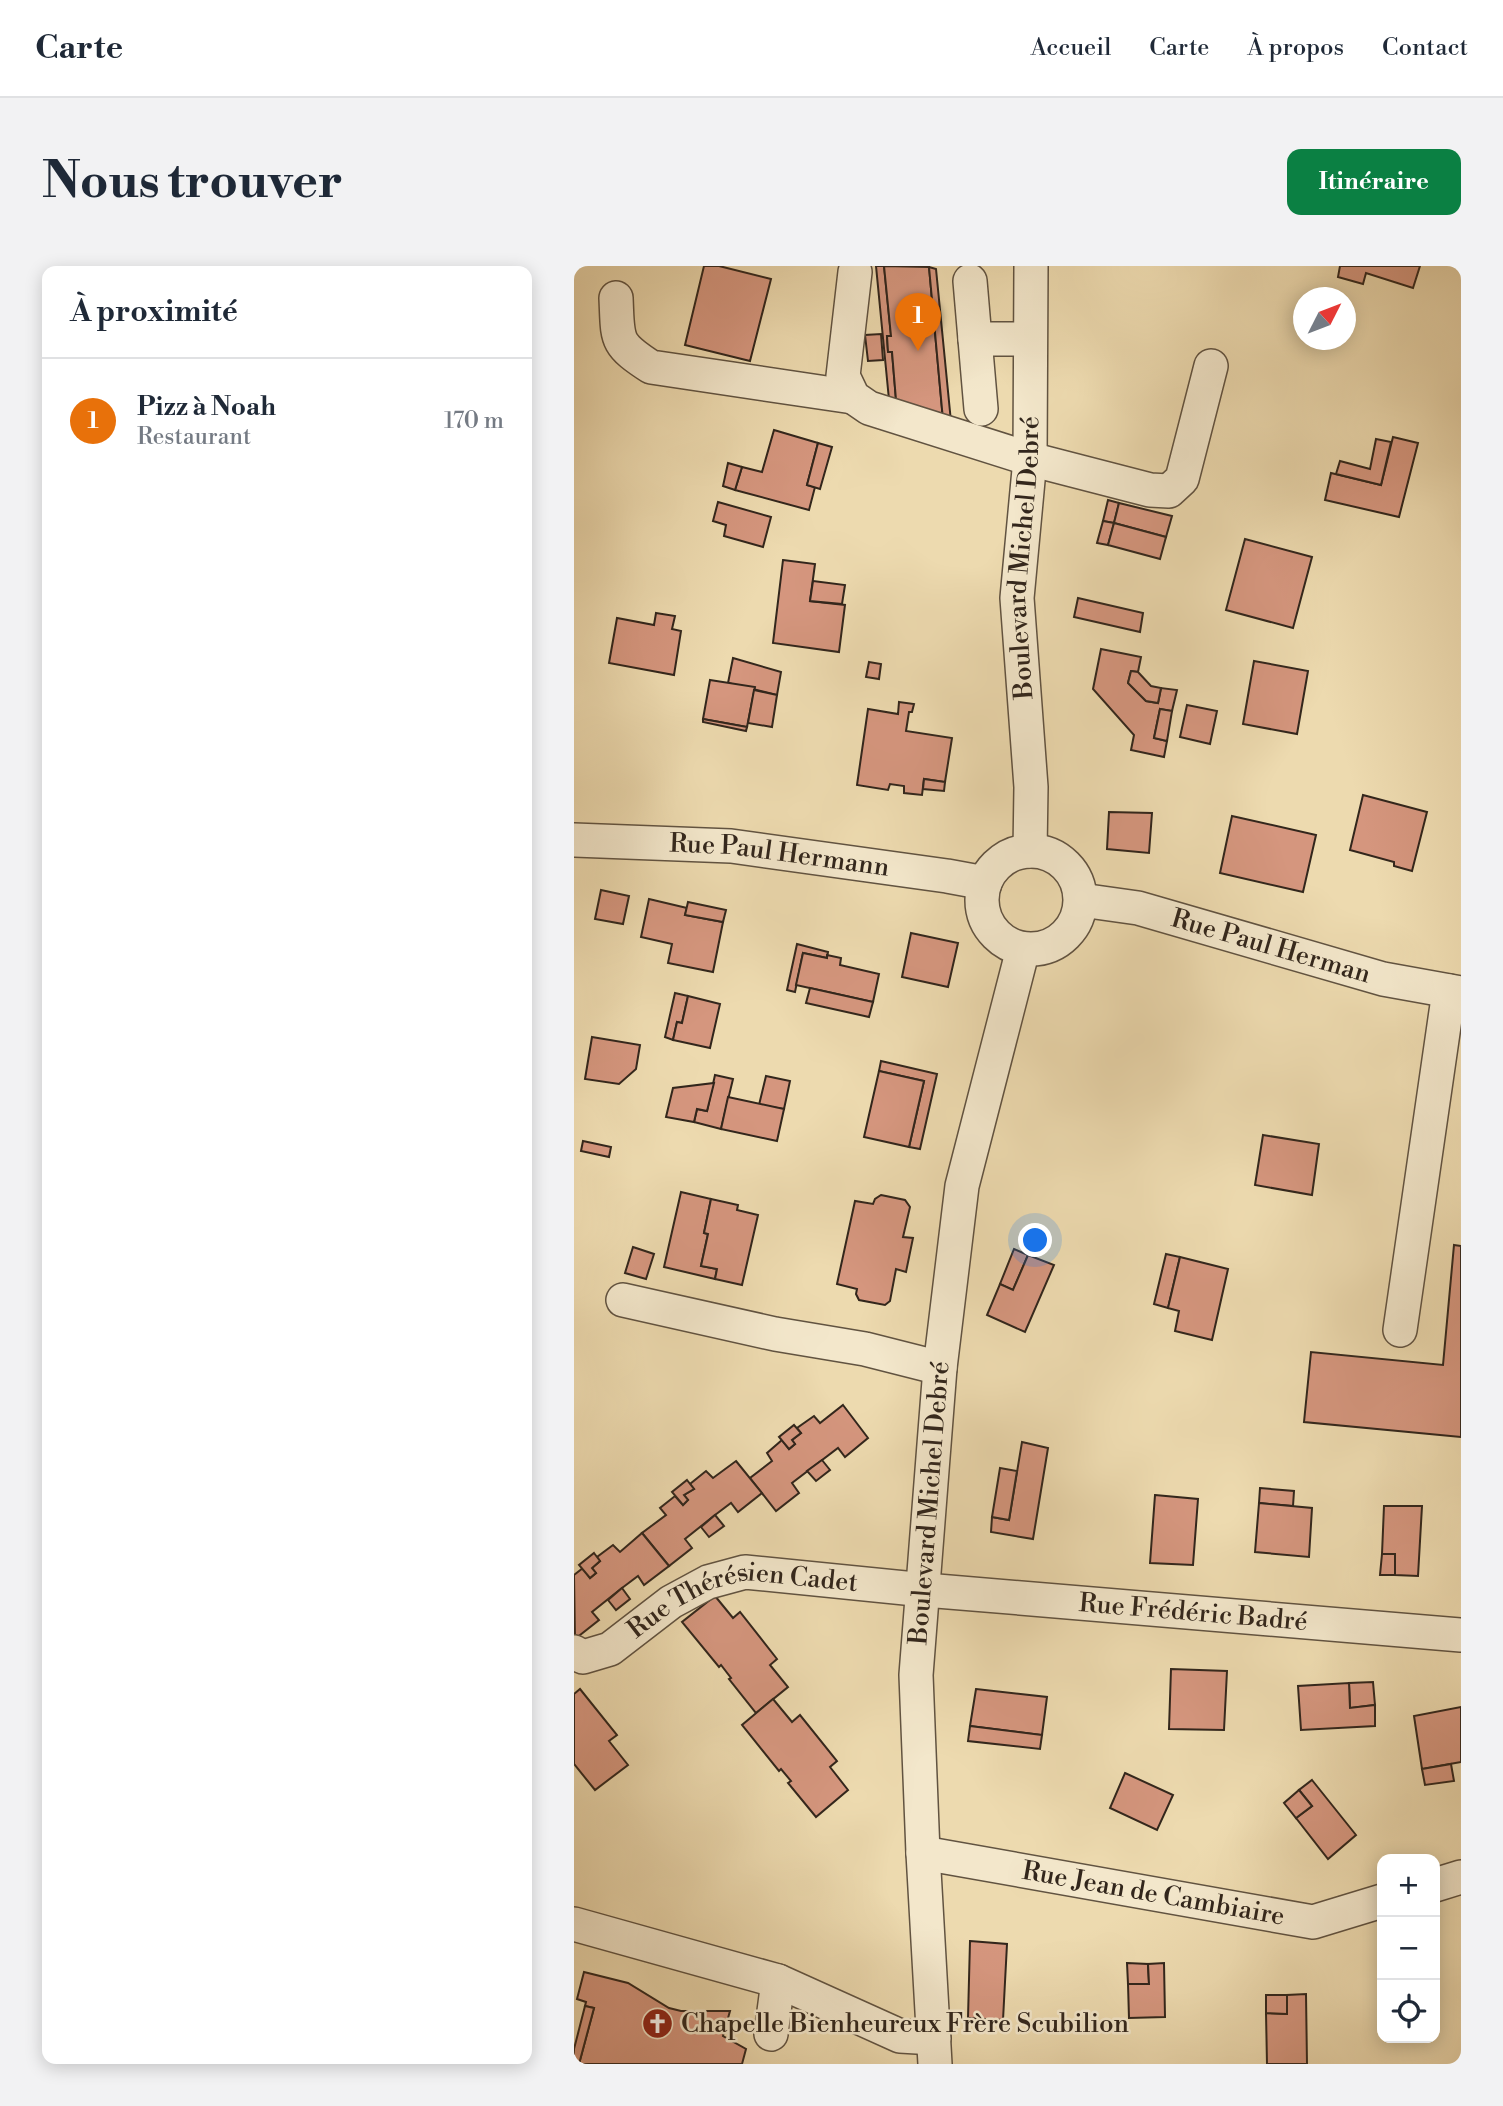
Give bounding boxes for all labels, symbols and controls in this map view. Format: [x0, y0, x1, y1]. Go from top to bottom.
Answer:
text: Carte [35, 28, 123, 69]
text: Accueil [1030, 33, 1111, 63]
text: Carte [1149, 33, 1209, 63]
text: À propos [1247, 33, 1344, 63]
text: Contact [1382, 33, 1468, 63]
button: Itinéraire [1287, 149, 1461, 215]
text: Nous trouver [42, 152, 343, 213]
north arrow [1293, 287, 1356, 350]
text: À proximité [70, 293, 238, 331]
pin: 1 [895, 293, 941, 351]
text: Pizz à Noah [137, 391, 276, 423]
text: 1 [87, 407, 99, 435]
text: 170 m [444, 407, 504, 435]
street label: Boulevard Michel Debré [1001, 416, 1046, 702]
text: Restaurant [137, 423, 251, 451]
street label: Rue Paul Hermann [669, 828, 891, 884]
street label: Rue Paul Herman [1168, 903, 1374, 991]
your location [1018, 1223, 1052, 1257]
street label: Boulevard Michel Debré [902, 1359, 957, 1647]
street label: Rue Thérésien Cadet [621, 1556, 859, 1645]
street label: Rue Frédéric Badré [1078, 1587, 1309, 1638]
map controls [1377, 1854, 1440, 2043]
button: + [1377, 1854, 1440, 1917]
street label: Rue Jean de Cambiaire [1020, 1855, 1287, 1933]
button: − [1377, 1917, 1440, 1980]
button: locate [1377, 1980, 1440, 2043]
church icon: Chapelle Bienheureux Frère Scubilion [641, 2007, 675, 2041]
place label: Chapelle Bienheureux Frère Scubilion [681, 2008, 1129, 2040]

